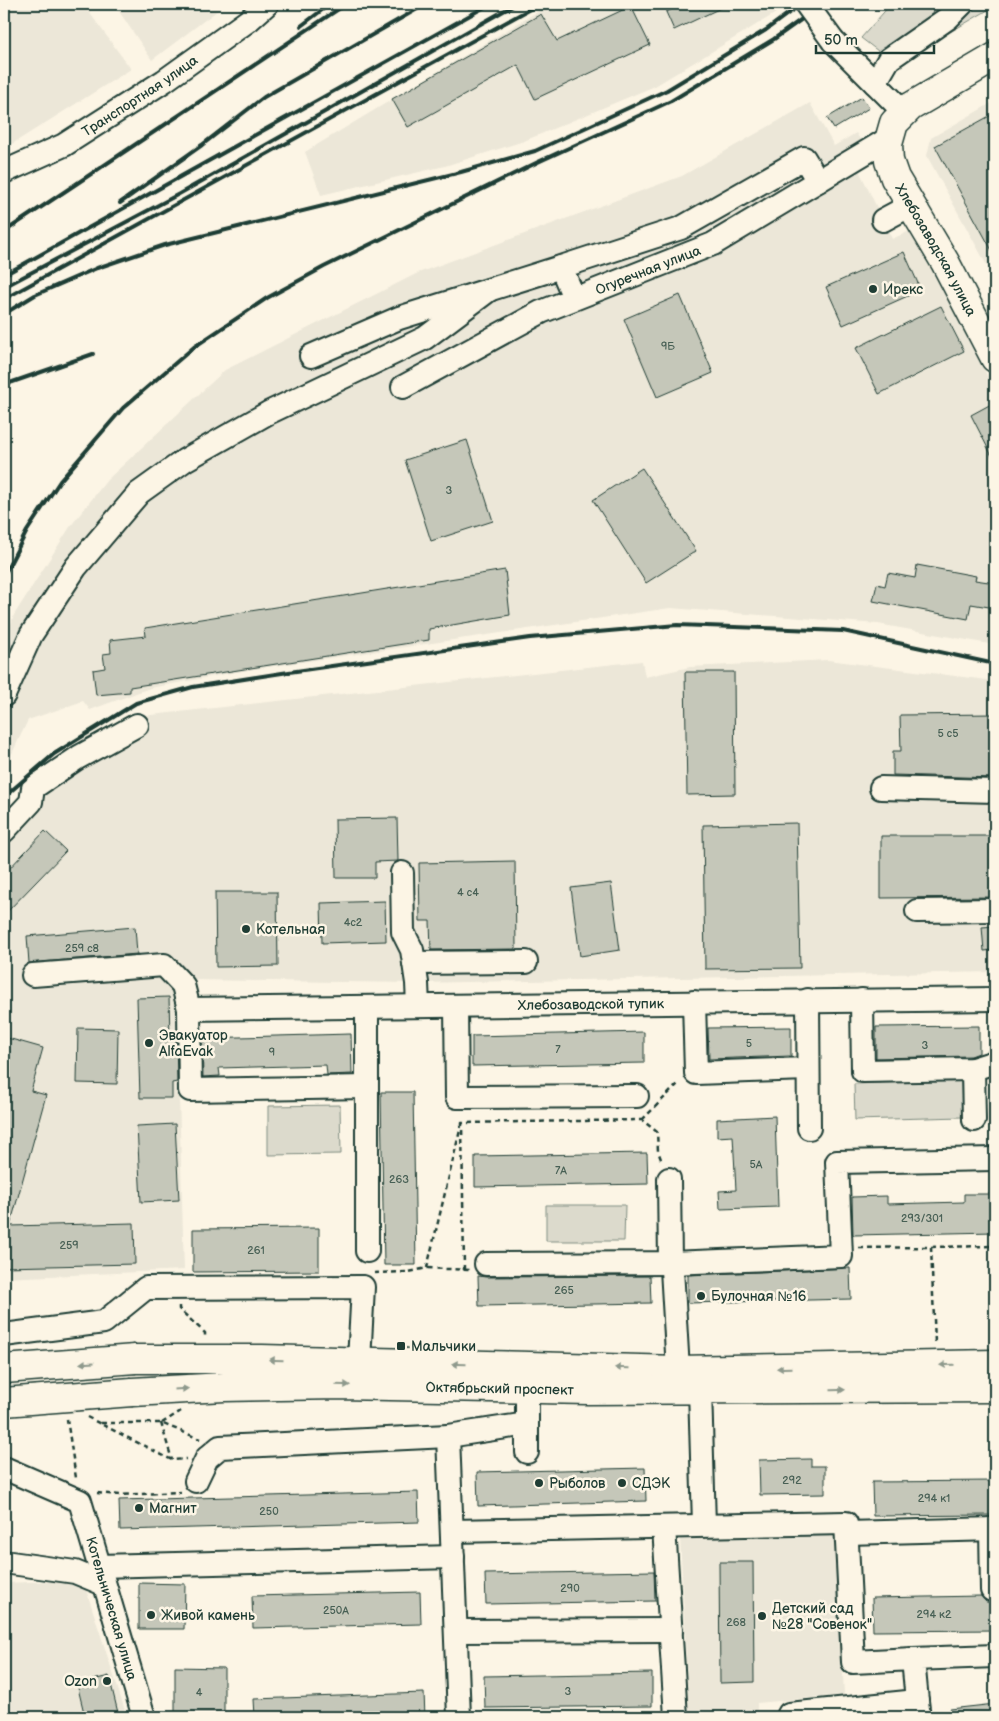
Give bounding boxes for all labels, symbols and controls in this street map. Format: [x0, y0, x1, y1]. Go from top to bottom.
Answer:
scale bar [816, 22, 934, 54]
text: 50 m [824, 31, 858, 50]
street label: Транспортная улица [78, 51, 201, 140]
street label: Хлебозаводская улица [892, 181, 981, 320]
street label: Огуречная улица [593, 241, 704, 298]
place label: Ирекс [883, 281, 923, 298]
marker: Ирекс [867, 283, 879, 295]
house number: 9Б [661, 340, 675, 353]
house number: 3 [446, 484, 453, 497]
house number: 5 с5 [938, 727, 958, 740]
house number: 4 с4 [457, 886, 479, 899]
house number: 4с2 [344, 916, 363, 929]
place label: Котельная [256, 921, 325, 938]
marker: Котельная [240, 923, 252, 935]
house number: 259 с8 [65, 942, 99, 955]
street label: Хлебозаводской тупик [518, 995, 665, 1013]
place label: Эвакуатор AlfaEvak [159, 1027, 228, 1060]
marker: Эвакуатор AlfaEvak [143, 1037, 155, 1049]
house number: 5 [746, 1037, 752, 1050]
house number: 3 [922, 1039, 929, 1052]
house number: 7 [555, 1043, 561, 1056]
house number: 9 [269, 1046, 275, 1059]
house number: 5А [750, 1158, 763, 1171]
house number: 7А [555, 1164, 567, 1177]
house number: 263 [389, 1173, 409, 1186]
house number: 293/301 [901, 1212, 943, 1225]
house number: 259 [59, 1239, 79, 1252]
house number: 261 [247, 1244, 265, 1257]
house number: 265 [554, 1284, 574, 1297]
place label: Булочная №16 [711, 1288, 807, 1305]
marker: Булочная №16 [695, 1290, 707, 1302]
place label: Мальчики [411, 1338, 476, 1355]
marker: Мальчики [395, 1340, 407, 1352]
one-way arrow [267, 1355, 283, 1363]
one-way arrow [78, 1359, 94, 1367]
one-way arrow [451, 1360, 467, 1368]
one-way arrow [938, 1361, 954, 1369]
one-way arrow [613, 1364, 629, 1372]
one-way arrow [776, 1364, 792, 1372]
street label: Октябрьский проспект [425, 1378, 575, 1398]
one-way arrow [336, 1381, 352, 1389]
one-way arrow [173, 1385, 189, 1393]
one-way arrow [830, 1385, 846, 1393]
house number: 292 [782, 1474, 802, 1487]
place label: Рыболов [549, 1475, 606, 1492]
place label: СДЭК [632, 1475, 671, 1492]
marker: Рыболов [533, 1477, 545, 1489]
marker: СДЭК [616, 1477, 628, 1489]
house number: 294 к1 [918, 1492, 950, 1505]
place label: Магнит [149, 1500, 197, 1517]
marker: Магнит [133, 1502, 145, 1514]
house number: 250 [259, 1505, 279, 1518]
street label: Котельническая улица [83, 1535, 141, 1683]
house number: 290 [560, 1582, 580, 1595]
place label: Детский сад №28 "Совенок" [772, 1600, 872, 1633]
house number: 250А [323, 1604, 349, 1617]
place label: Живой камень [161, 1607, 255, 1624]
house number: 294 к2 [917, 1608, 952, 1621]
marker: Живой камень [145, 1609, 157, 1621]
marker: Детский сад №28 "Совенок" [756, 1610, 768, 1622]
house number: 268 [726, 1616, 746, 1629]
place label: Ozon [64, 1673, 97, 1690]
marker: Ozon [101, 1675, 113, 1687]
house number: 3 [565, 1685, 572, 1698]
house number: 4 [196, 1686, 203, 1699]

